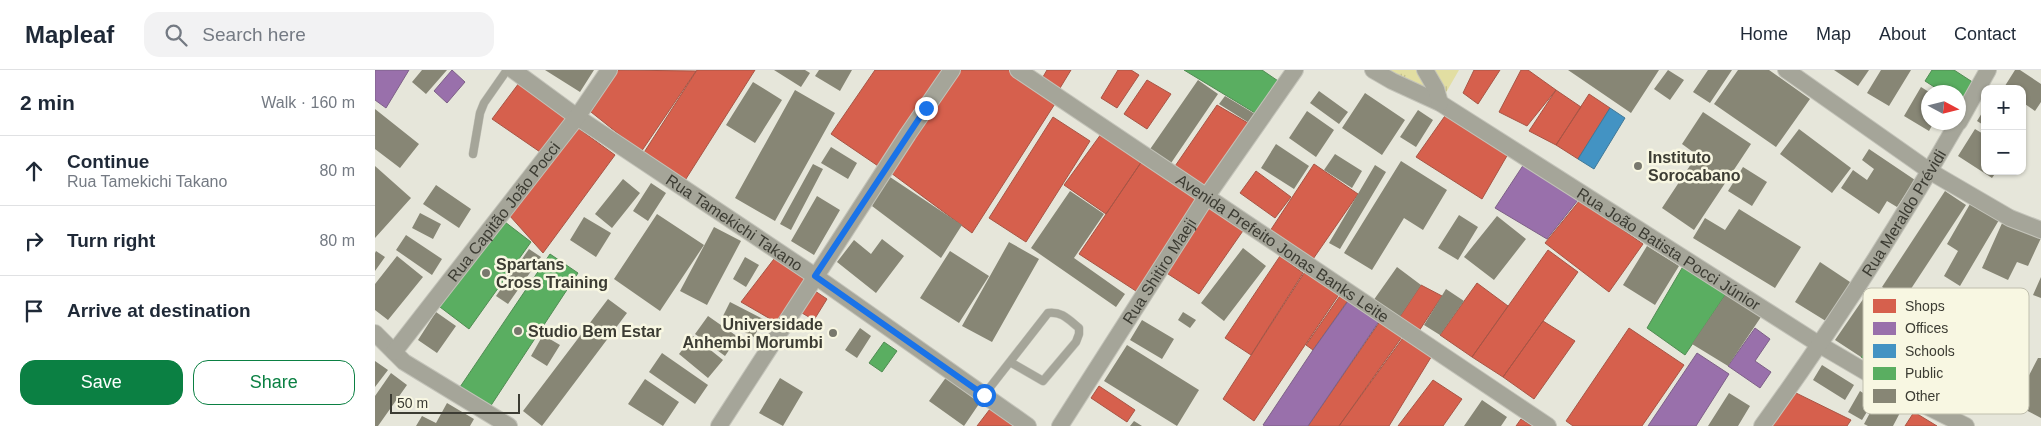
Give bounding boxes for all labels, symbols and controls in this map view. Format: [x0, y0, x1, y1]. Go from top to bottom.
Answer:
search box [144, 12, 494, 57]
text: Mapleaf [25, 21, 114, 48]
icon: search [162, 21, 190, 49]
text: Search here [202, 24, 306, 45]
text: Home [1740, 24, 1788, 44]
text: Map [1816, 24, 1851, 44]
text: About [1879, 24, 1926, 44]
text: Contact [1954, 24, 2016, 44]
north arrow [1921, 85, 1966, 130]
map controls [1981, 85, 2026, 175]
button: + [1981, 85, 2026, 130]
text: 2 min [20, 91, 75, 114]
text: Walk · 160 m [261, 94, 355, 111]
route end [915, 97, 938, 120]
button: − [1981, 130, 2026, 175]
street label: Rua Capitão João Pocci [444, 139, 563, 285]
street label: Rua Meraldo Prévidi [1859, 147, 1949, 279]
place label: Instituto Sorocabano [1648, 149, 1741, 184]
text: Continue [67, 151, 149, 172]
icon: ahead [20, 157, 48, 185]
marker: Instituto Sorocabano [1632, 160, 1644, 172]
text: 80 m [319, 162, 355, 179]
street label: Rua Tamekichi Takano [663, 171, 806, 274]
street label: Avenida Prefeito Jonas Banks Leite [1173, 171, 1392, 326]
text: Rua Tamekichi Takano [67, 173, 227, 190]
street label: Rua João Batista Pocci Júnior [1574, 185, 1764, 314]
street label: Rua Shitiro Maeji [1120, 215, 1200, 327]
icon: right [20, 227, 48, 255]
text: Turn right [67, 230, 155, 251]
text: 80 m [319, 232, 355, 249]
place label: Spartans Cross Training [496, 256, 608, 291]
marker: Spartans Cross Training [480, 267, 492, 279]
legend [1863, 288, 2029, 414]
icon: arrive [20, 297, 48, 325]
text: Shops [1905, 298, 1945, 314]
text: Arrive at destination [67, 300, 251, 321]
place label: Universidade Anhembi Morumbi [683, 316, 823, 351]
text: Offices [1905, 320, 1948, 336]
place label: Studio Bem Estar [528, 323, 661, 340]
marker: Studio Bem Estar [512, 325, 524, 337]
marker: Universidade Anhembi Morumbi [827, 327, 839, 339]
text: Schools [1905, 343, 1955, 359]
button: Save [20, 360, 183, 405]
button: Share [193, 360, 355, 405]
text: Public [1905, 365, 1943, 381]
route start [973, 384, 996, 407]
text: Other [1905, 388, 1940, 404]
scale bar [390, 391, 520, 414]
text: 50 m [397, 395, 428, 411]

